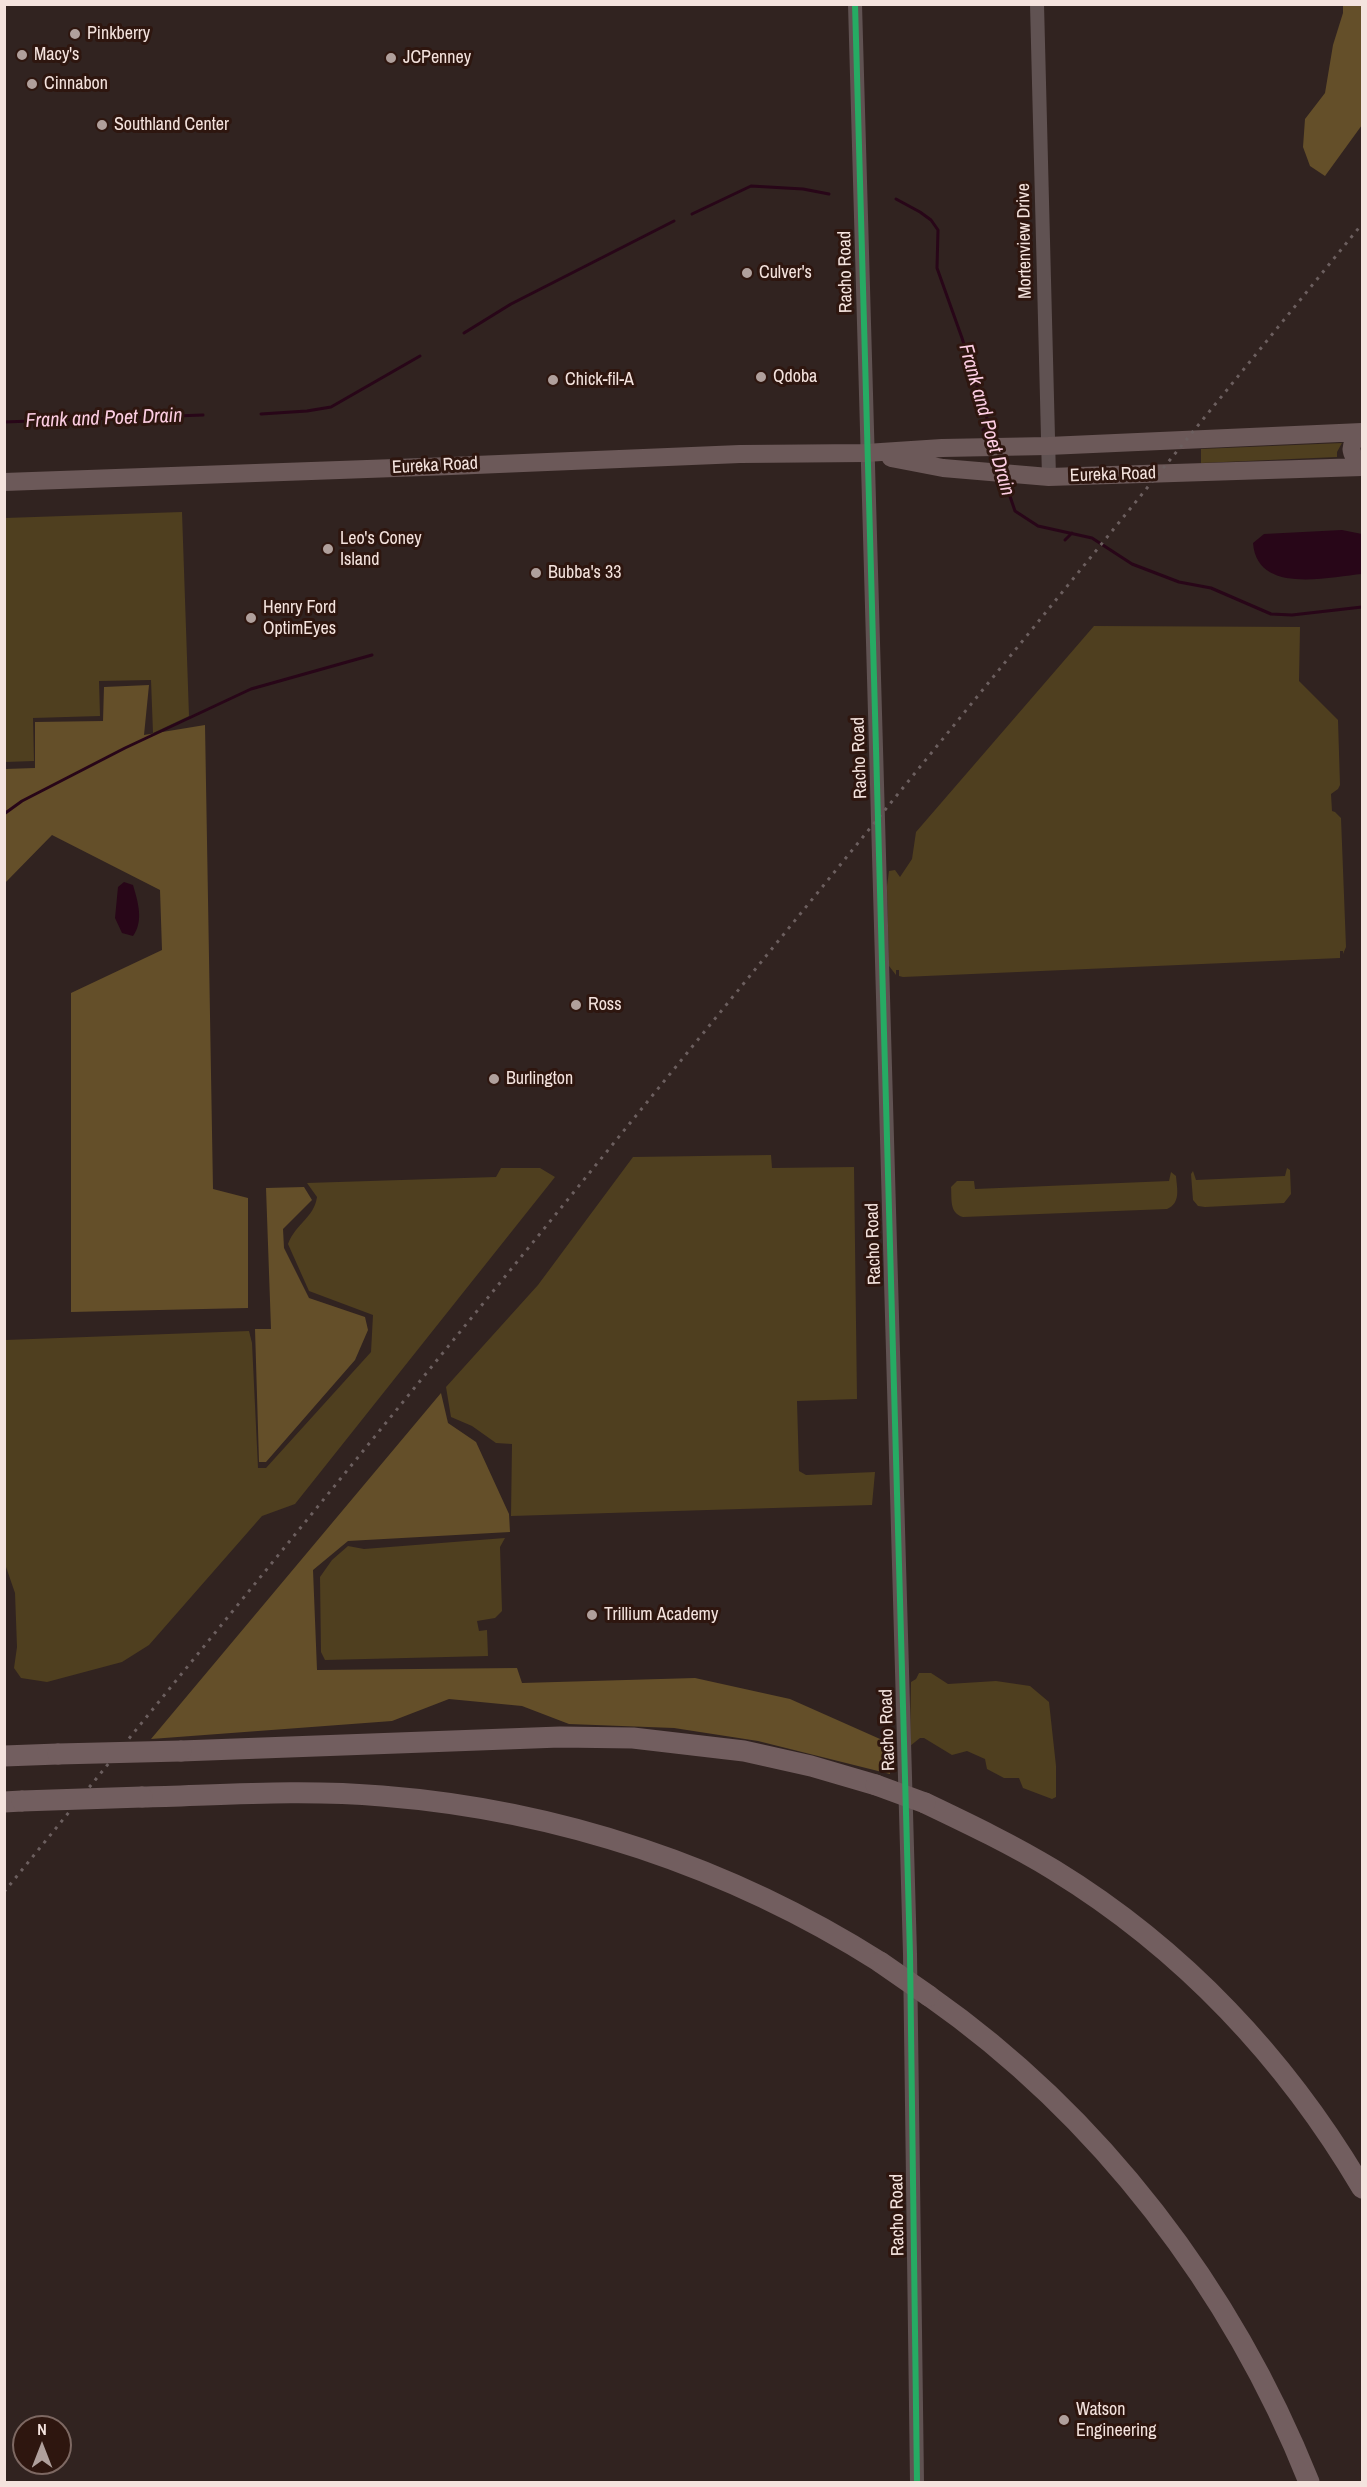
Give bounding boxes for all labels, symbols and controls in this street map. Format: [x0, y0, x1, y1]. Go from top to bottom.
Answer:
place label: Pinkberry [87, 23, 150, 45]
marker: Pinkberry [68, 27, 82, 41]
place label: Macy's [34, 44, 79, 66]
place label: JCPenney [403, 47, 471, 69]
marker: Macy's [15, 48, 29, 62]
marker: JCPenney [384, 51, 398, 65]
place label: Cinnabon [44, 73, 108, 95]
marker: Cinnabon [25, 77, 39, 91]
place label: Southland Center [114, 114, 229, 136]
marker: Southland Center [95, 118, 109, 132]
street label: Mortenview Drive [1013, 183, 1037, 299]
street label: Racho Road [834, 231, 858, 313]
place label: Culver's [759, 262, 812, 284]
marker: Culver's [740, 266, 754, 280]
water label: Frank and Poet Drain [953, 341, 1019, 499]
place label: Qdoba [773, 366, 817, 388]
place label: Chick-fil-A [565, 369, 634, 391]
marker: Qdoba [754, 370, 768, 384]
marker: Chick-fil-A [546, 373, 560, 387]
water label: Frank and Poet Drain [25, 404, 183, 434]
street label: Eureka Road [391, 453, 479, 479]
street label: Eureka Road [1070, 463, 1156, 487]
place label: Leo's Coney Island [340, 528, 422, 570]
marker: Leo's Coney Island [321, 542, 335, 556]
place label: Bubba's 33 [548, 562, 621, 584]
marker: Bubba's 33 [529, 566, 543, 580]
place label: Henry Ford OptimEyes [263, 597, 336, 640]
marker: Henry Ford OptimEyes [244, 611, 258, 625]
street label: Racho Road [848, 717, 872, 799]
place label: Ross [588, 994, 622, 1016]
marker: Ross [569, 998, 583, 1012]
place label: Burlington [506, 1068, 573, 1090]
marker: Burlington [487, 1072, 501, 1086]
street label: Racho Road [862, 1203, 886, 1285]
place label: Trillium Academy [604, 1604, 718, 1626]
marker: Trillium Academy [585, 1608, 599, 1622]
street label: Racho Road [876, 1689, 900, 1771]
street label: Racho Road [886, 2174, 910, 2256]
place label: Watson Engineering [1076, 2399, 1156, 2442]
marker: Watson Engineering [1057, 2413, 1071, 2427]
north arrow [12, 2415, 72, 2475]
text: N [37, 2418, 47, 2440]

